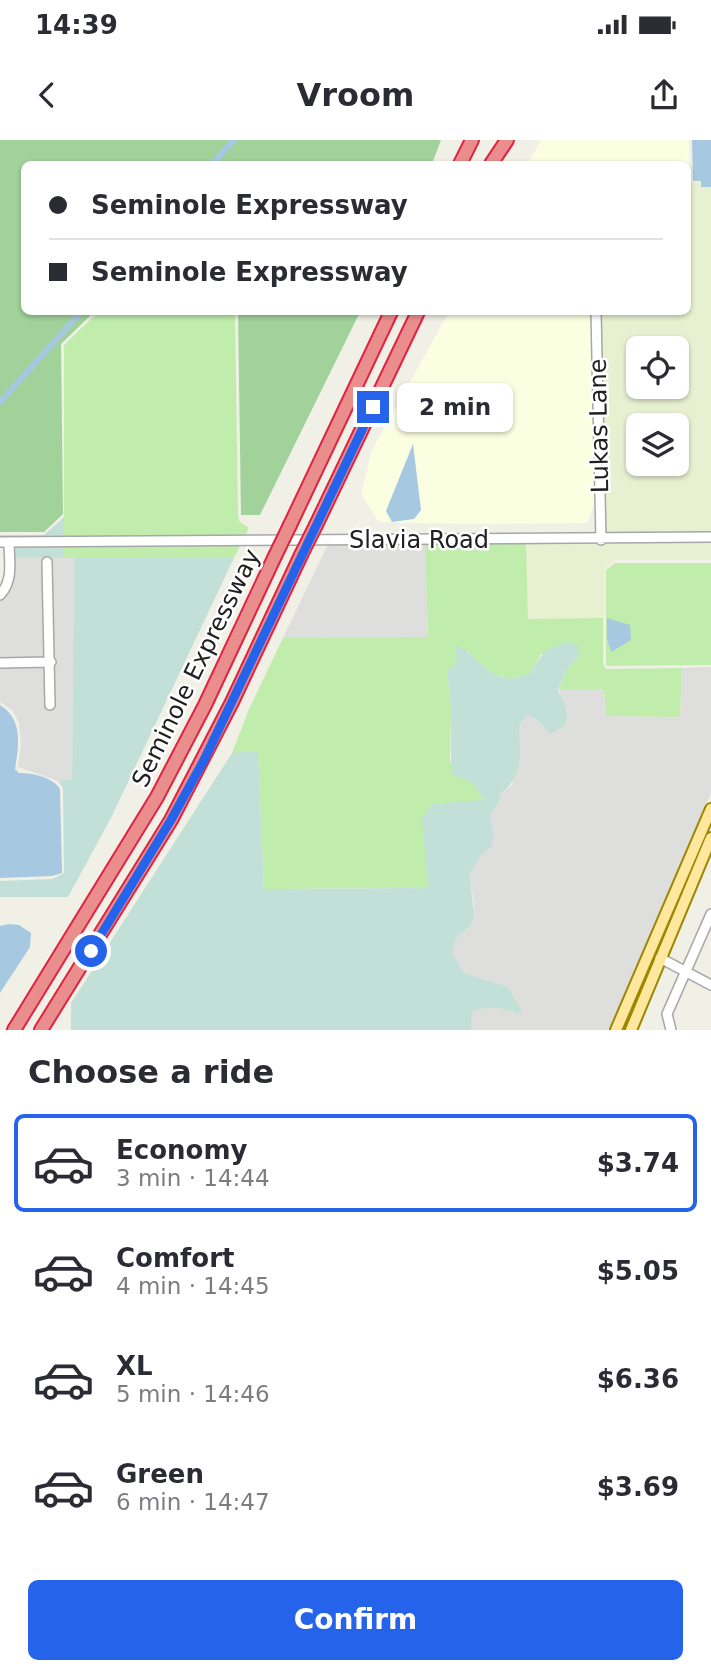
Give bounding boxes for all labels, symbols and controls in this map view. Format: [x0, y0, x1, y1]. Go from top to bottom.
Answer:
text: 14:39 [35, 10, 118, 40]
icon: back [28, 76, 66, 114]
text: Vroom [297, 76, 414, 114]
icon: share [645, 76, 683, 114]
text: Seminole Expressway [91, 190, 408, 220]
text: Seminole Expressway [91, 257, 408, 287]
map controls [626, 336, 689, 476]
button: locate [626, 336, 689, 399]
street label: Lukas Lane [584, 359, 614, 493]
callout: 2 min [398, 383, 513, 432]
route end [357, 391, 389, 423]
text: 2 min [419, 394, 491, 420]
button: layers [626, 413, 689, 476]
street label: Slavia Road [349, 526, 489, 554]
street label: Seminole Expressway [126, 544, 266, 792]
route start [75, 935, 107, 967]
text: Choose a ride [28, 1053, 274, 1091]
icon: car [32, 1132, 95, 1195]
text: Economy [116, 1135, 247, 1165]
text: $3.74 [597, 1148, 679, 1178]
text: 3 min · 14:44 [116, 1165, 270, 1191]
icon: car [32, 1240, 95, 1303]
text: Comfort [116, 1243, 234, 1273]
text: $5.05 [597, 1256, 679, 1286]
text: 4 min · 14:45 [116, 1273, 270, 1299]
icon: car [32, 1348, 95, 1411]
text: XL [116, 1351, 153, 1381]
text: $6.36 [597, 1364, 679, 1394]
text: 5 min · 14:46 [116, 1381, 270, 1407]
icon: car [32, 1456, 95, 1519]
text: Green [116, 1459, 204, 1489]
text: $3.69 [597, 1472, 679, 1502]
text: 6 min · 14:47 [116, 1489, 270, 1515]
button: Confirm [28, 1580, 683, 1660]

